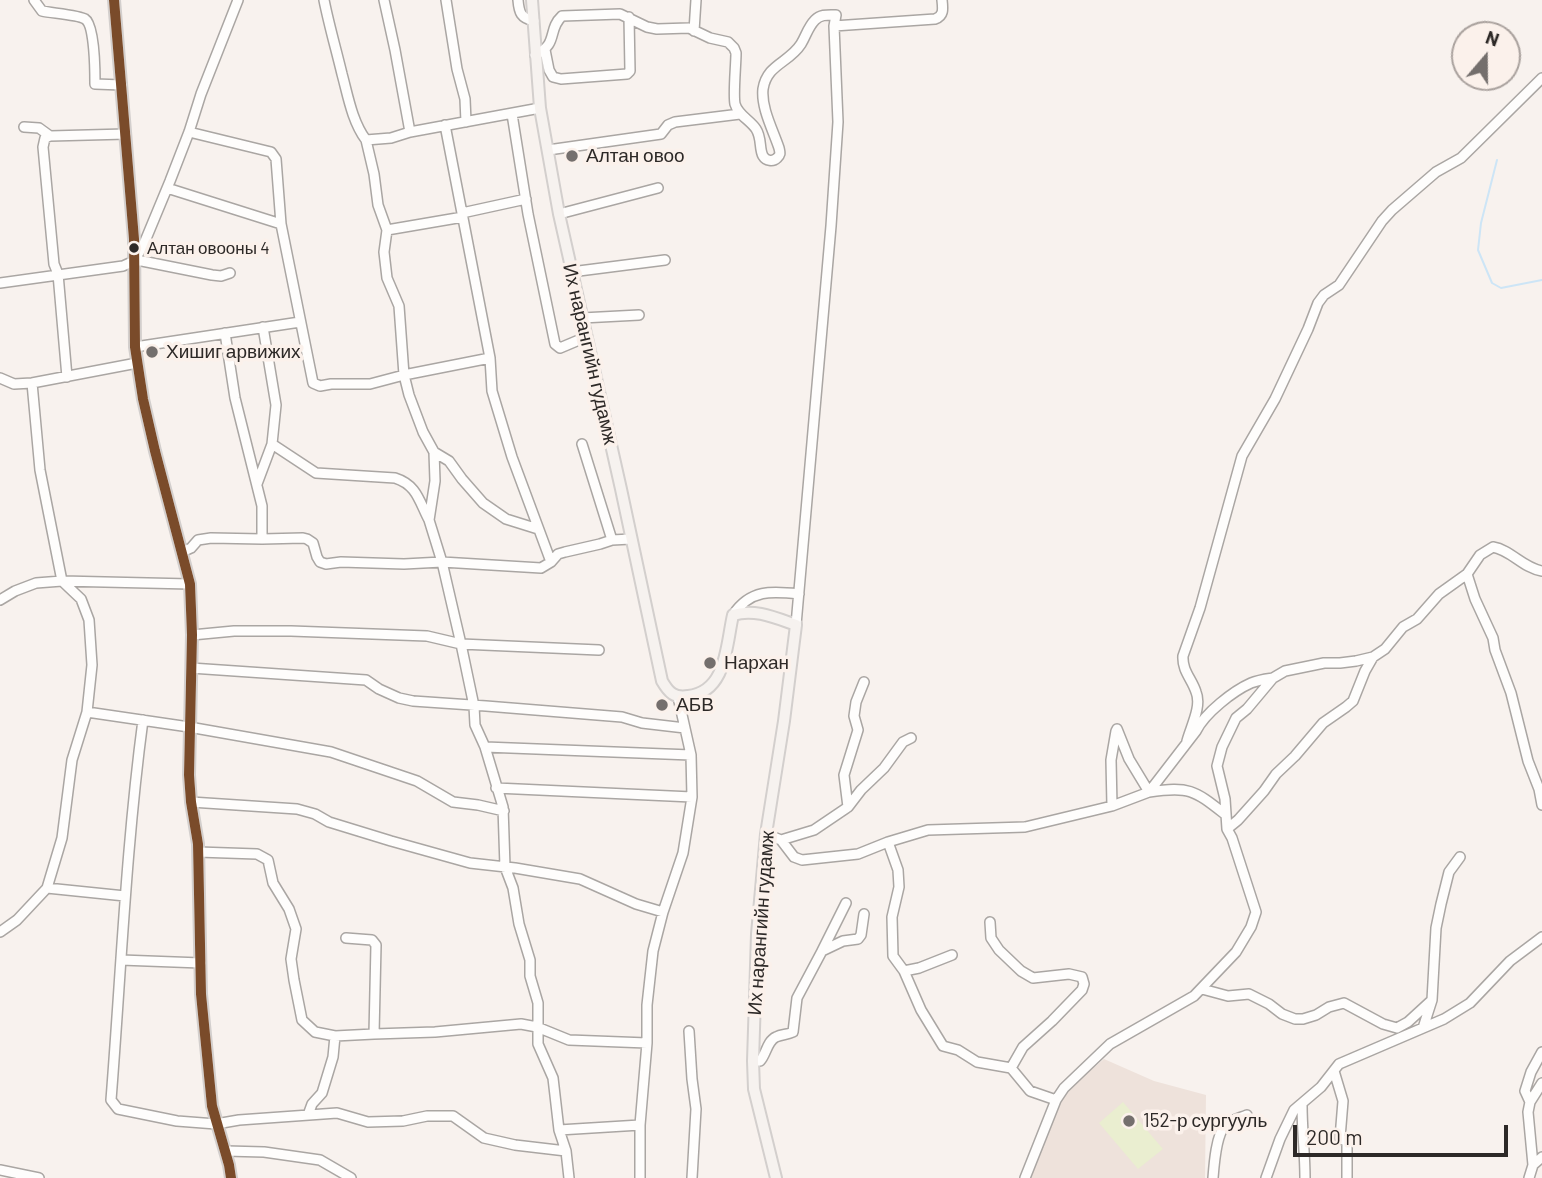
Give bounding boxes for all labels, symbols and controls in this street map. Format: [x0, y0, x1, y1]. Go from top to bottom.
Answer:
north arrow [1451, 21, 1521, 91]
text: N [1483, 25, 1503, 51]
place label: Алтан овоо [586, 145, 685, 167]
marker: Алтан овоо [564, 148, 580, 164]
place label: Алтан овооны 4 [147, 238, 270, 258]
marker: Алтан овооны 4 [127, 241, 141, 255]
street label: Их нарангийн гудамж [558, 261, 622, 447]
place label: Хишиг арвижих [166, 341, 301, 363]
marker: Хишиг арвижих [144, 344, 160, 360]
place label: Нархан [724, 652, 789, 674]
marker: Нархан [702, 655, 718, 671]
place label: АБВ [676, 694, 714, 716]
marker: АБВ [654, 697, 670, 713]
street label: Их нарангийн гудамж [743, 830, 779, 1016]
place label: 152-р сургууль [1143, 1110, 1267, 1132]
scale bar [1297, 1112, 1512, 1156]
marker: 152-р сургууль [1121, 1113, 1137, 1129]
text: 200 m [1306, 1124, 1363, 1149]

